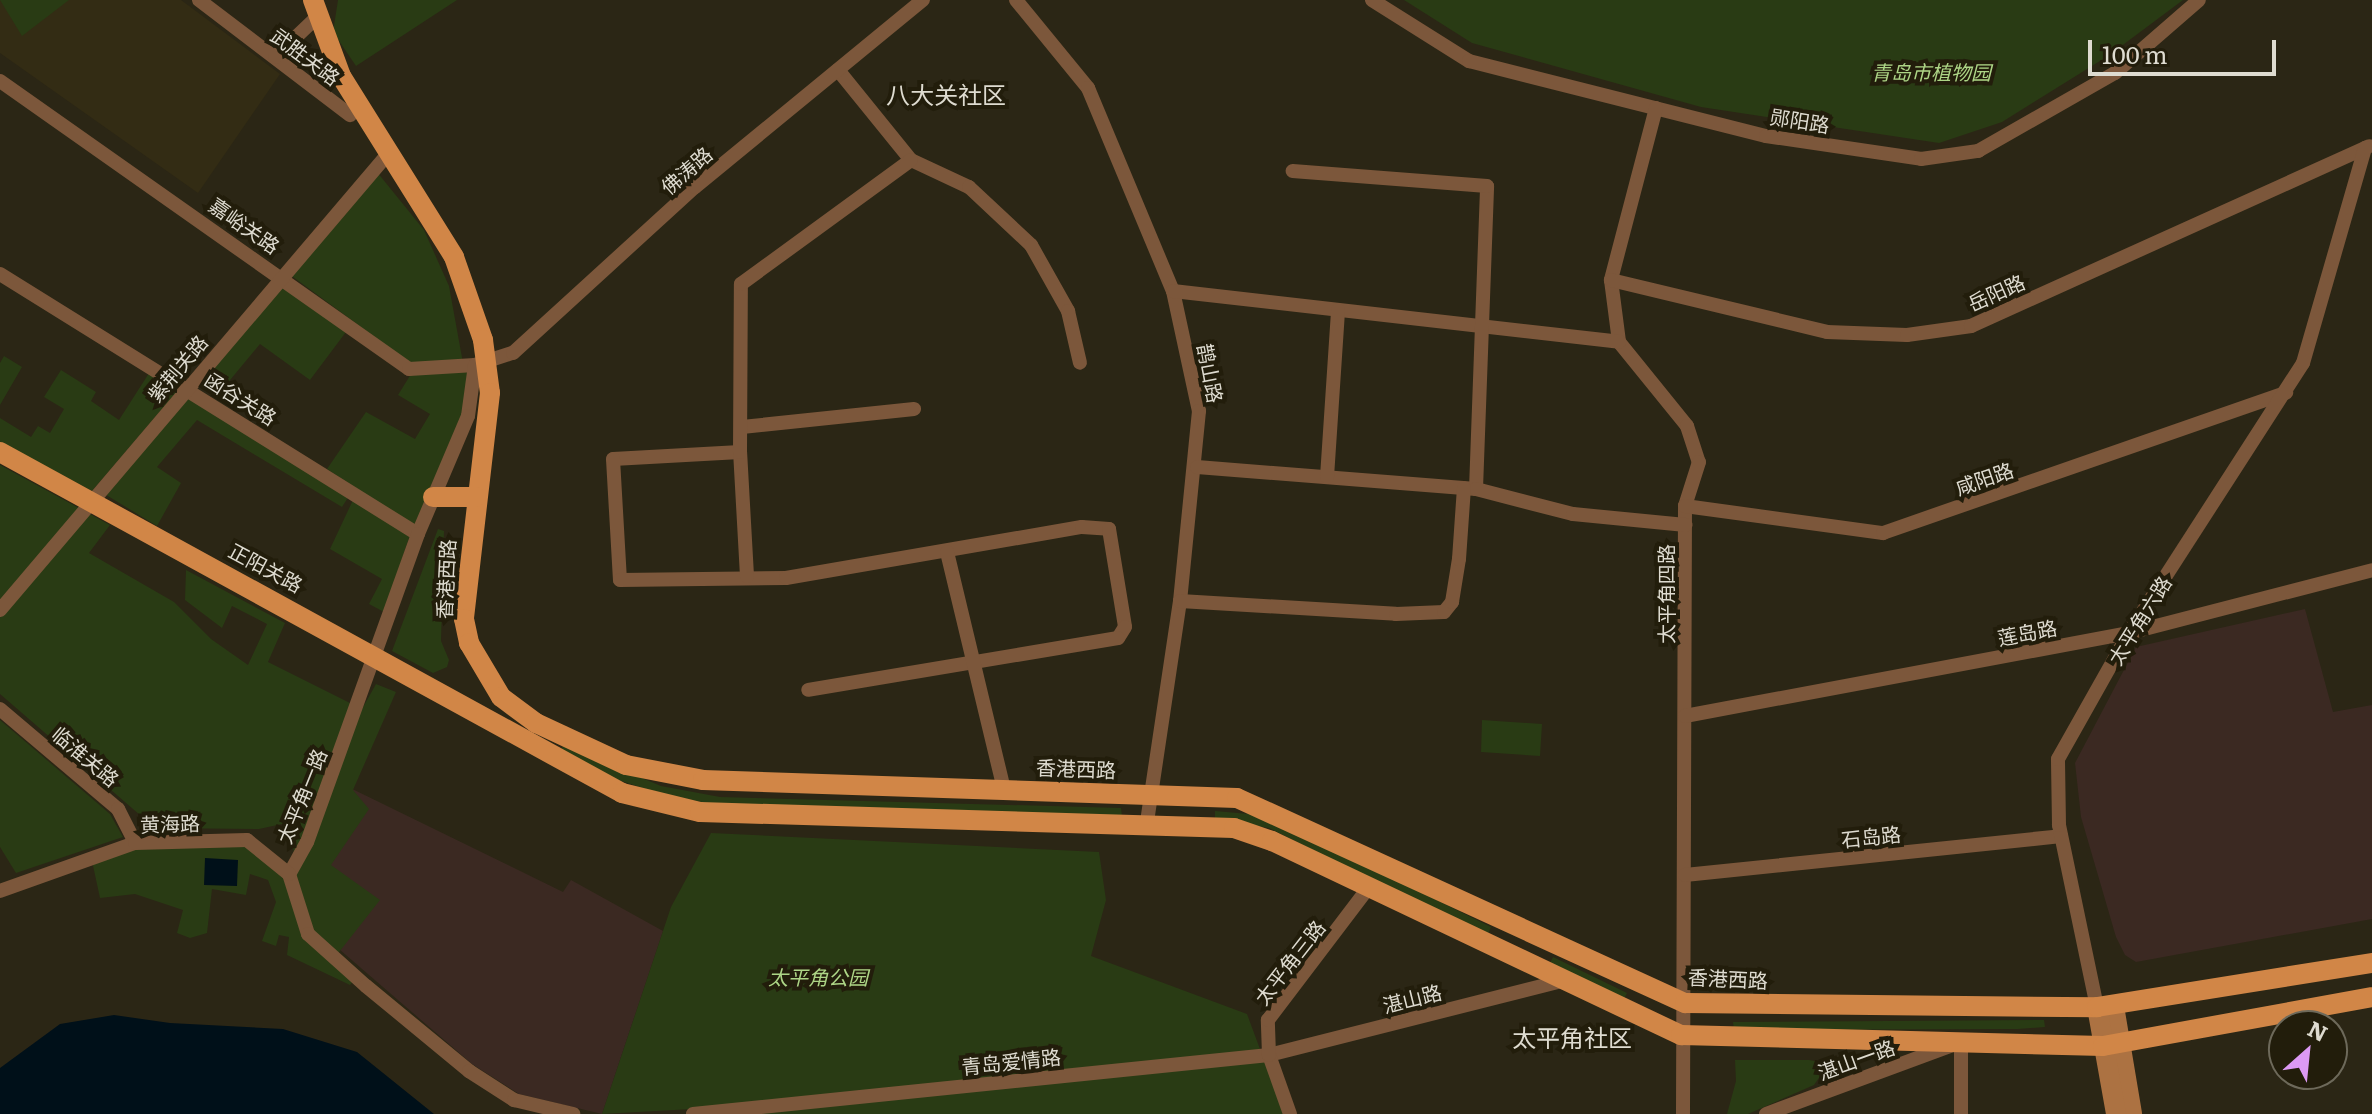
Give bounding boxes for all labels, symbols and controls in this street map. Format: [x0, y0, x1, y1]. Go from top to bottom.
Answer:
street label: 武胜关路 [267, 22, 345, 90]
scale bar [2092, 24, 2280, 74]
text: 100 m [2102, 36, 2168, 71]
park label: 青岛市植物园 [1871, 59, 1991, 83]
district label: 八大关社区 [886, 80, 1006, 108]
street label: 郧阳路 [1768, 103, 1832, 137]
street label: 佛涛路 [655, 141, 717, 199]
street label: 嘉峪关路 [205, 192, 285, 258]
street label: 岳阳路 [1964, 269, 2028, 315]
street label: 紫荆关路 [142, 330, 212, 406]
street label: 鹊山路 [1193, 341, 1229, 405]
street label: 函谷关路 [201, 367, 281, 429]
street label: 咸阳路 [1952, 457, 2016, 499]
street label: 正阳关路 [225, 538, 307, 596]
street label: 香港西路 [431, 538, 459, 620]
street label: 太平角四路 [1653, 544, 1677, 644]
street label: 太平角六路 [2102, 571, 2176, 669]
street label: 莲岛路 [1995, 614, 2059, 650]
street label: 临淮关路 [48, 721, 124, 791]
street label: 太平角一路 [271, 745, 331, 847]
street label: 香港西路 [1036, 755, 1116, 781]
street label: 黄海路 [140, 810, 200, 836]
street label: 石岛路 [1840, 821, 1902, 851]
street label: 太平角三路 [1249, 915, 1329, 1009]
park label: 太平角公园 [768, 964, 868, 988]
street label: 香港西路 [1687, 964, 1769, 992]
street label: 湛山路 [1380, 979, 1444, 1017]
north arrow [2268, 1010, 2348, 1090]
text: N [2302, 1011, 2334, 1049]
district label: 太平角社区 [1512, 1023, 1632, 1051]
street label: 湛山一路 [1814, 1034, 1898, 1084]
street label: 青岛爱情路 [960, 1044, 1062, 1078]

